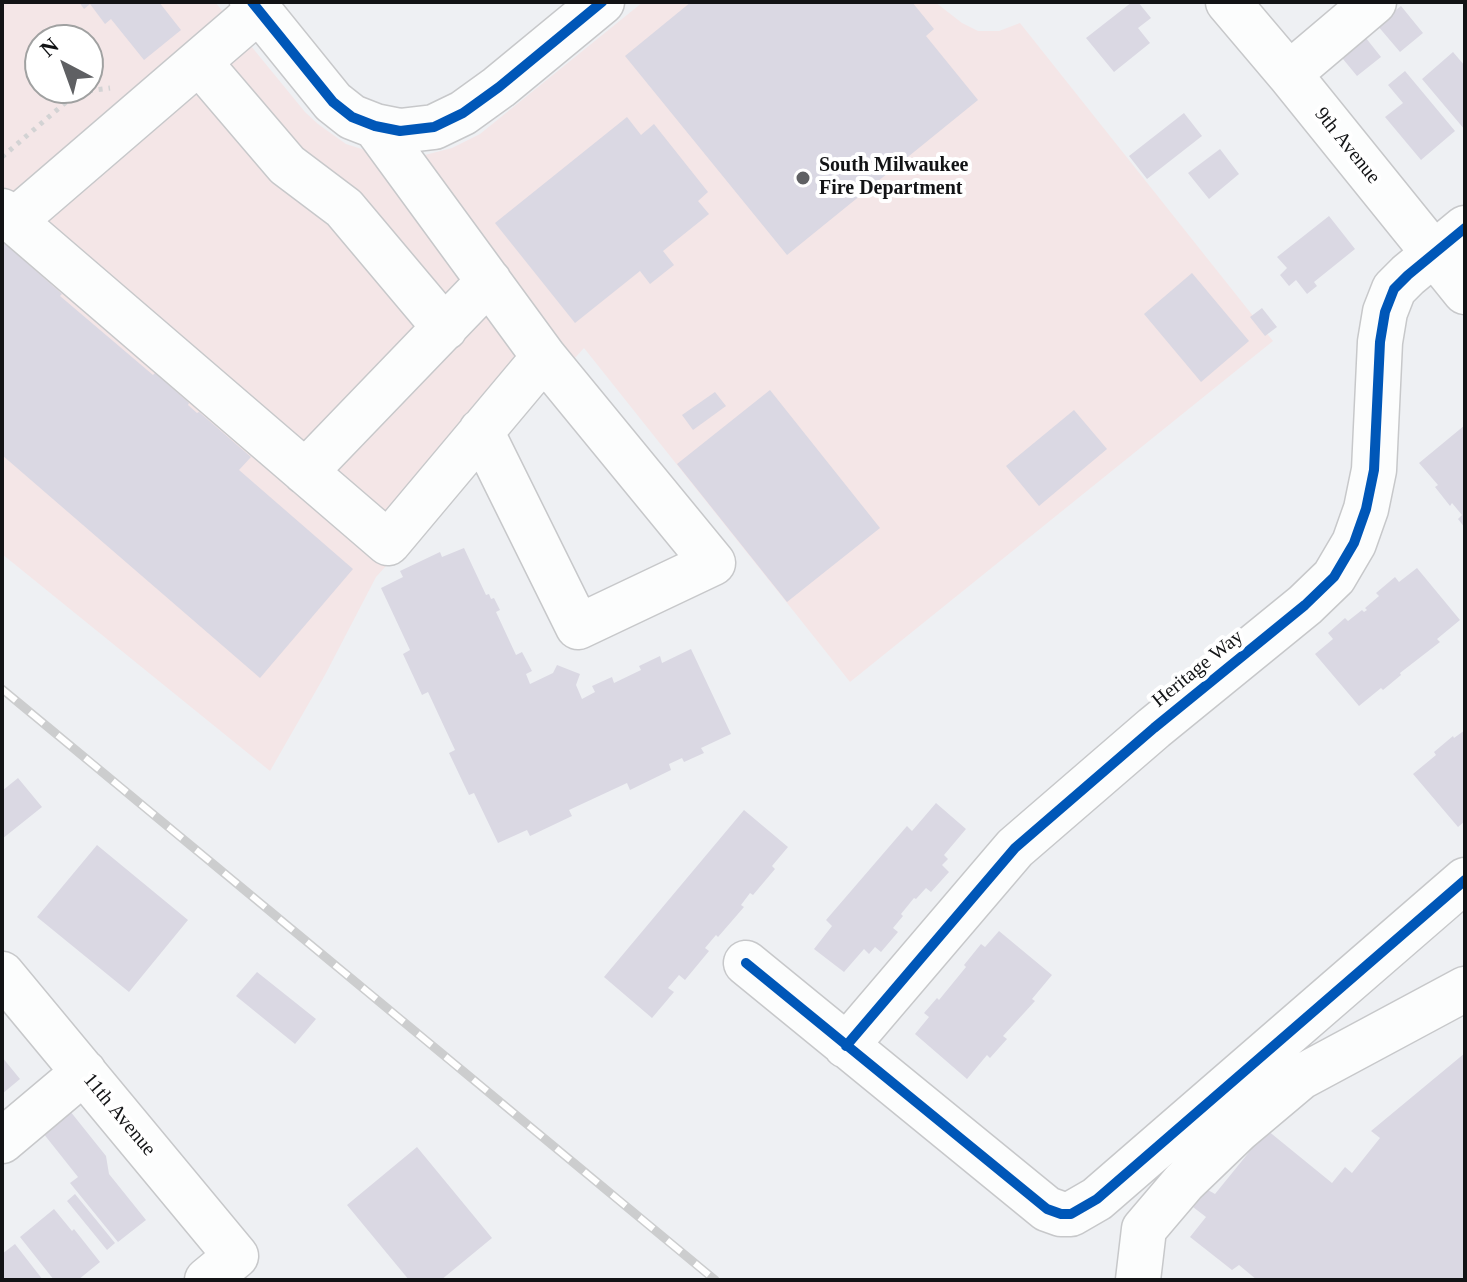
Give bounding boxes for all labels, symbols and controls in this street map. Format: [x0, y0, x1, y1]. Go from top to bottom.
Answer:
north arrow [24, 24, 104, 104]
text: N [35, 32, 63, 62]
street label: 9th Avenue [1309, 103, 1385, 189]
place label: South Milwaukee Fire Department [819, 154, 968, 201]
marker: South Milwaukee Fire Department [794, 169, 812, 187]
street label: Heritage Way [1148, 625, 1248, 713]
street label: 11th Avenue [77, 1069, 161, 1161]

